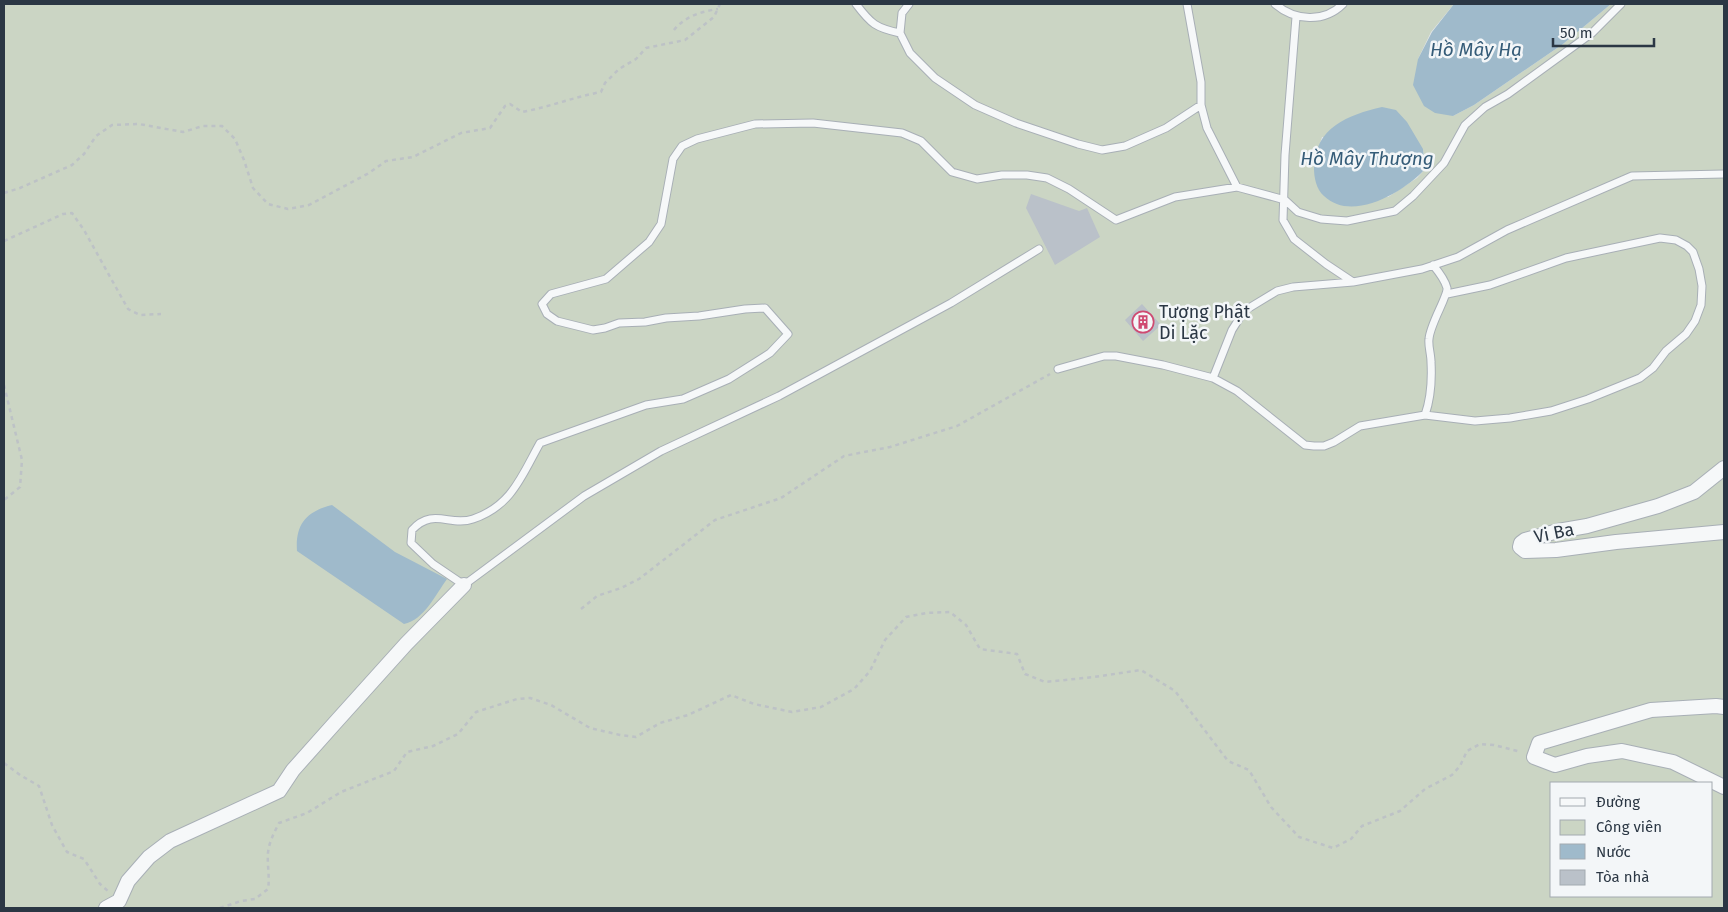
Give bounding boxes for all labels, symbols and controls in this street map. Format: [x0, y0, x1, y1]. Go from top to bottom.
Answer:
scale bar [1553, 15, 1654, 47]
text: 50 m [1560, 24, 1593, 42]
water label: Hồ Mây Hạ [1430, 38, 1522, 61]
water label: Hồ Mây Thượng [1300, 147, 1434, 170]
place label: Tượng Phật Di Lặc [1159, 301, 1251, 344]
building icon: Tượng Phật Di Lặc [1131, 310, 1155, 334]
street label: Vi Ba [1532, 518, 1576, 548]
legend [1550, 782, 1713, 897]
text: Đường [1596, 793, 1640, 811]
text: Công viên [1596, 818, 1662, 836]
text: Nước [1596, 843, 1631, 861]
text: Tòa nhà [1596, 868, 1649, 886]

